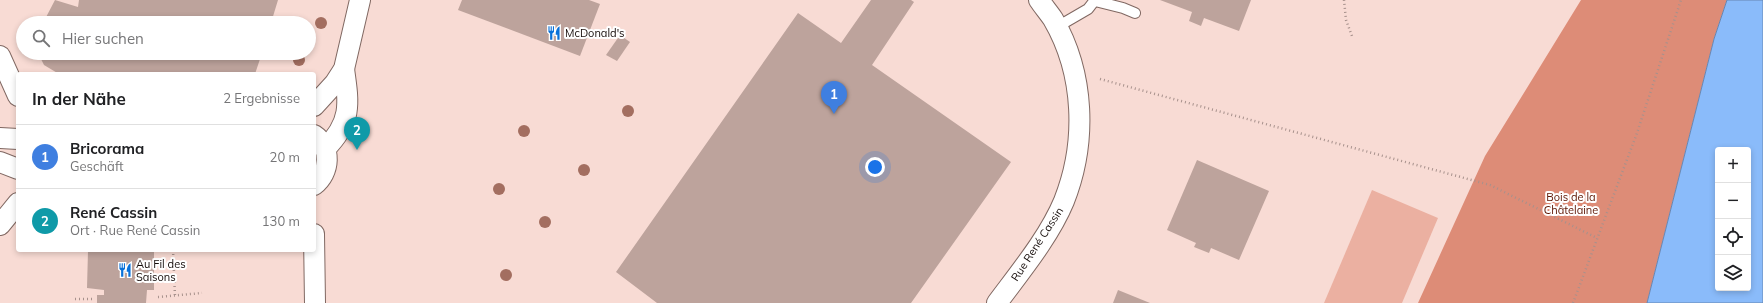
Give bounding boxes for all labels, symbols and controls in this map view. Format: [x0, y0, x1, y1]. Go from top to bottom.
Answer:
search box [16, 16, 316, 60]
restaurant icon: McDonald's [546, 25, 562, 41]
place label: McDonald's [565, 26, 625, 40]
icon: search [30, 27, 52, 49]
text: Hier suchen [62, 29, 144, 48]
pin: 1 [821, 81, 847, 114]
text: In der Nähe [32, 88, 126, 109]
text: 2 Ergebnisse [223, 90, 300, 106]
pin: 2 [344, 117, 370, 150]
text: Bricorama [70, 139, 144, 158]
map controls [1715, 147, 1751, 291]
button: + [1715, 147, 1751, 183]
text: 1 [41, 149, 49, 165]
text: 20 m [270, 149, 300, 165]
your location [865, 157, 885, 177]
text: Geschäft [70, 158, 124, 174]
button: − [1715, 183, 1751, 219]
park label: Bois de la Châtelaine [1544, 190, 1598, 217]
text: René Cassin [70, 203, 157, 222]
street label: Rue René Cassin [1008, 204, 1066, 284]
text: 2 [41, 213, 49, 229]
text: 130 m [262, 213, 300, 229]
button: locate [1715, 219, 1751, 255]
text: Ort · Rue René Cassin [70, 222, 201, 238]
button: layers [1715, 255, 1751, 291]
place label: Au Fil des Saisons [136, 257, 186, 284]
restaurant icon: Au Fil des Saisons [117, 262, 133, 278]

